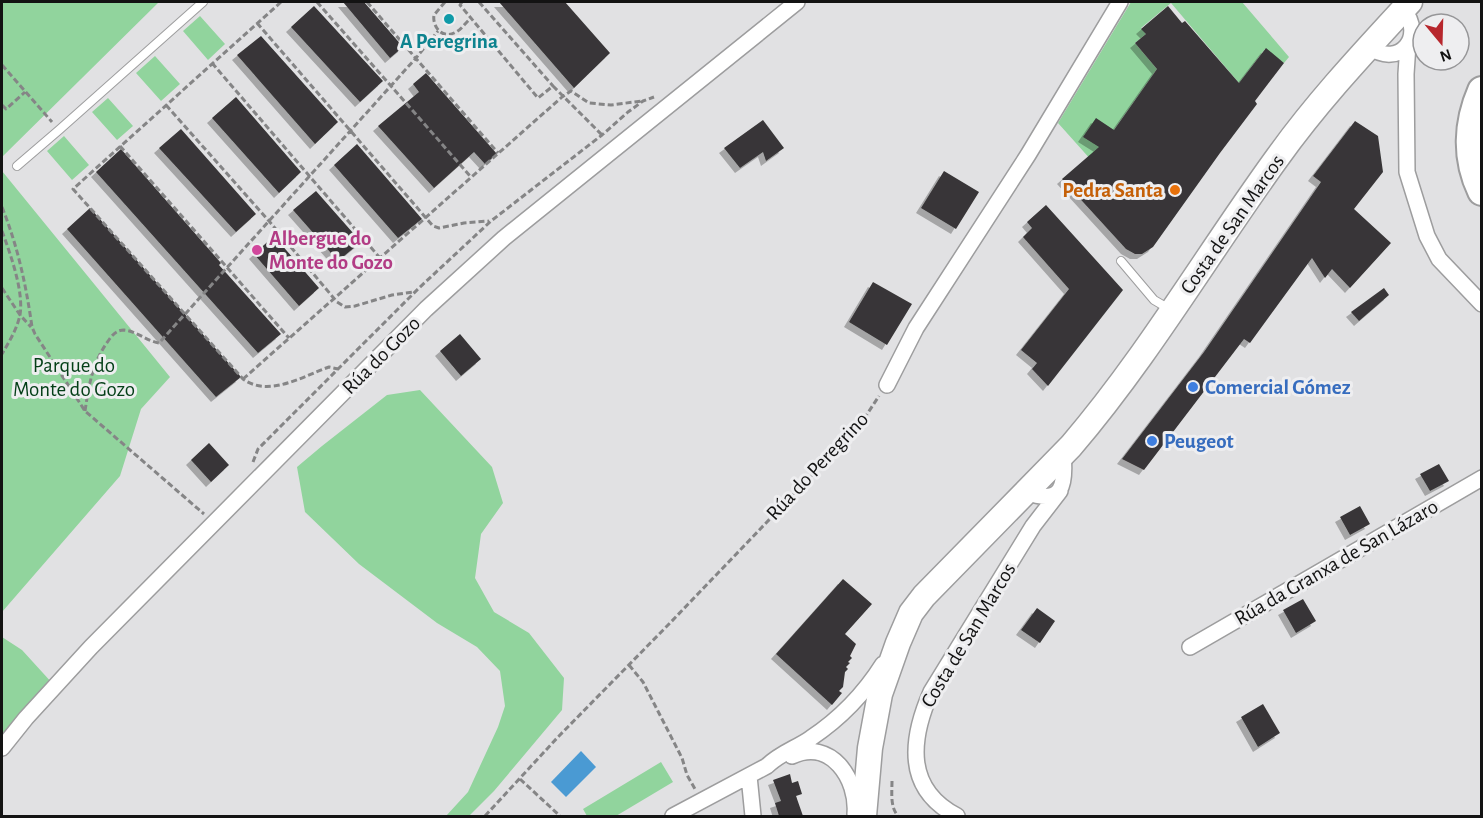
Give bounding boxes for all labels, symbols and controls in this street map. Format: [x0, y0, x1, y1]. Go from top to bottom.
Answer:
marker: A Peregrina [442, 12, 456, 26]
north arrow [1411, 12, 1471, 72]
place label: A Peregrina [400, 31, 498, 52]
text: N [1438, 46, 1453, 65]
street label: Costa de San Marcos [1177, 151, 1288, 298]
place label: Pedra Santa [1062, 180, 1163, 201]
marker: Pedra Santa [1168, 183, 1182, 197]
place label: Albergue do Monte do Gozo [269, 228, 393, 273]
marker: Albergue do Monte do Gozo [250, 243, 264, 257]
street label: Rúa do Gozo [338, 312, 424, 398]
park label: Parque do Monte do Gozo [13, 355, 135, 400]
place label: Comercial Gómez [1205, 377, 1351, 398]
marker: Comercial Gómez [1186, 380, 1200, 394]
street label: Rúa do Peregrino [762, 408, 872, 524]
place label: Peugeot [1164, 431, 1234, 452]
marker: Peugeot [1145, 434, 1159, 448]
street label: Rúa da Granxa de San Lázaro [1231, 496, 1442, 629]
street label: Costa de San Marcos [917, 559, 1020, 711]

